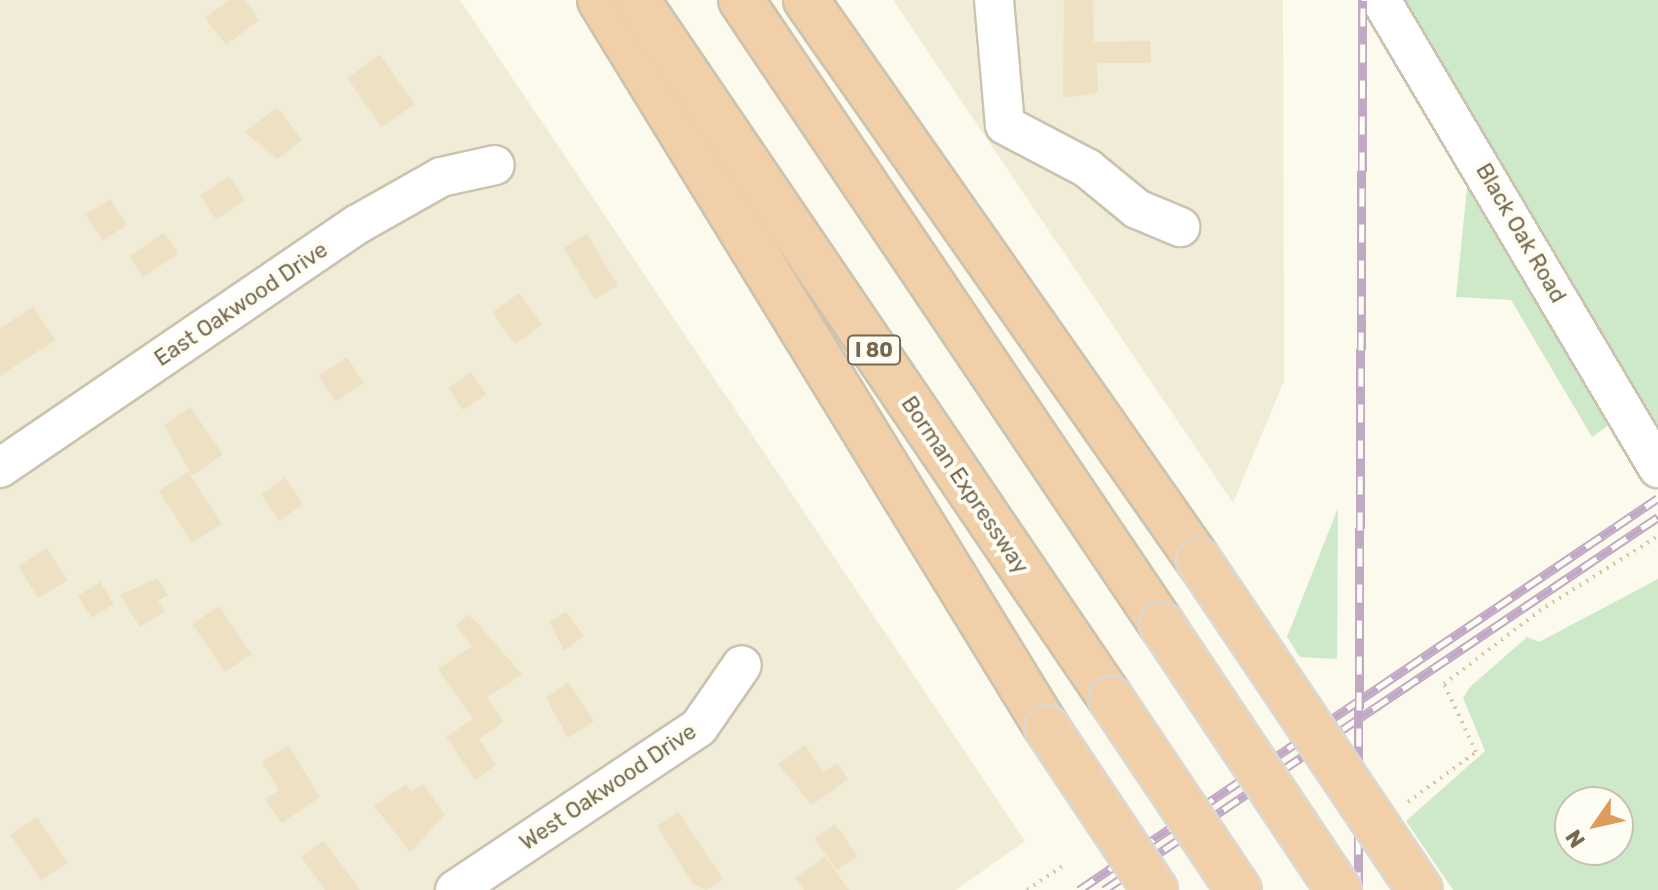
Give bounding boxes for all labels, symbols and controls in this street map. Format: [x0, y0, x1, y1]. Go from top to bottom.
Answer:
street label: Black Oak Road [1470, 158, 1572, 308]
street label: East Oakwood Drive [149, 236, 333, 372]
road number: I 80 [846, 334, 902, 366]
street label: Borman Expressway [896, 391, 1034, 579]
street label: West Oakwood Drive [515, 718, 701, 856]
north arrow [1554, 786, 1634, 866]
text: N [1560, 824, 1591, 853]

